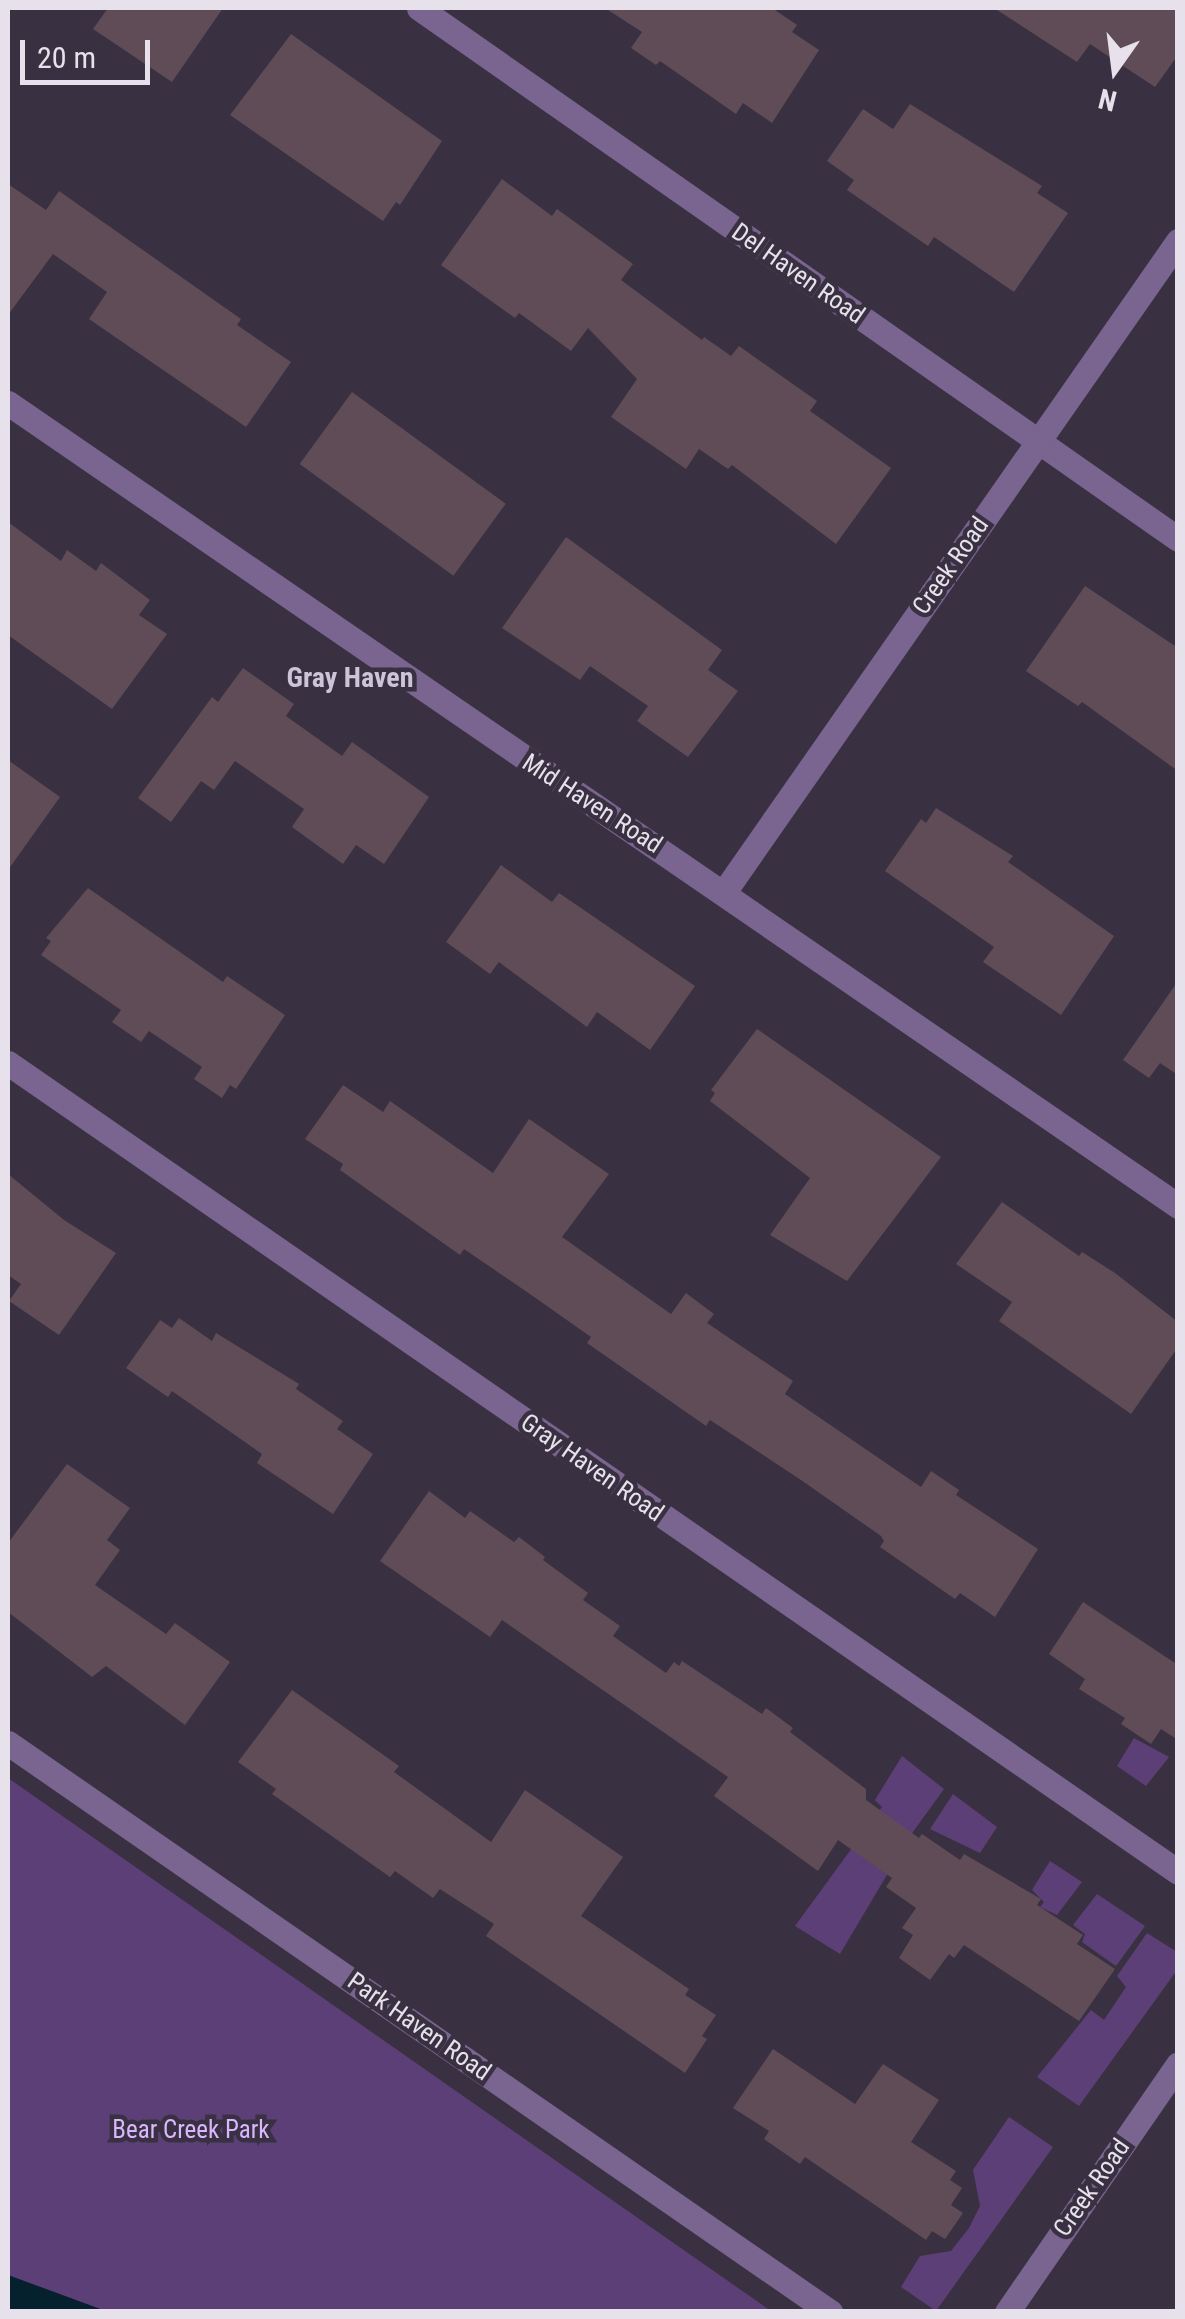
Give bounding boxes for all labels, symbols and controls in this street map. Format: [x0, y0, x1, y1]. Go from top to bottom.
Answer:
scale bar [25, 20, 155, 82]
north arrow [1065, 20, 1165, 120]
text: 20 m [37, 40, 96, 75]
text: N [1095, 82, 1120, 118]
street label: Del Haven Road [726, 217, 870, 331]
street label: Creek Road [907, 511, 995, 621]
district label: Gray Haven [287, 661, 413, 695]
street label: Mid Haven Road [517, 748, 667, 860]
street label: Gray Haven Road [515, 1408, 669, 1528]
street label: Park Haven Road [342, 1967, 496, 2087]
park label: Bear Creek Park [112, 2115, 270, 2145]
street label: Creek Road [1048, 2133, 1136, 2243]

